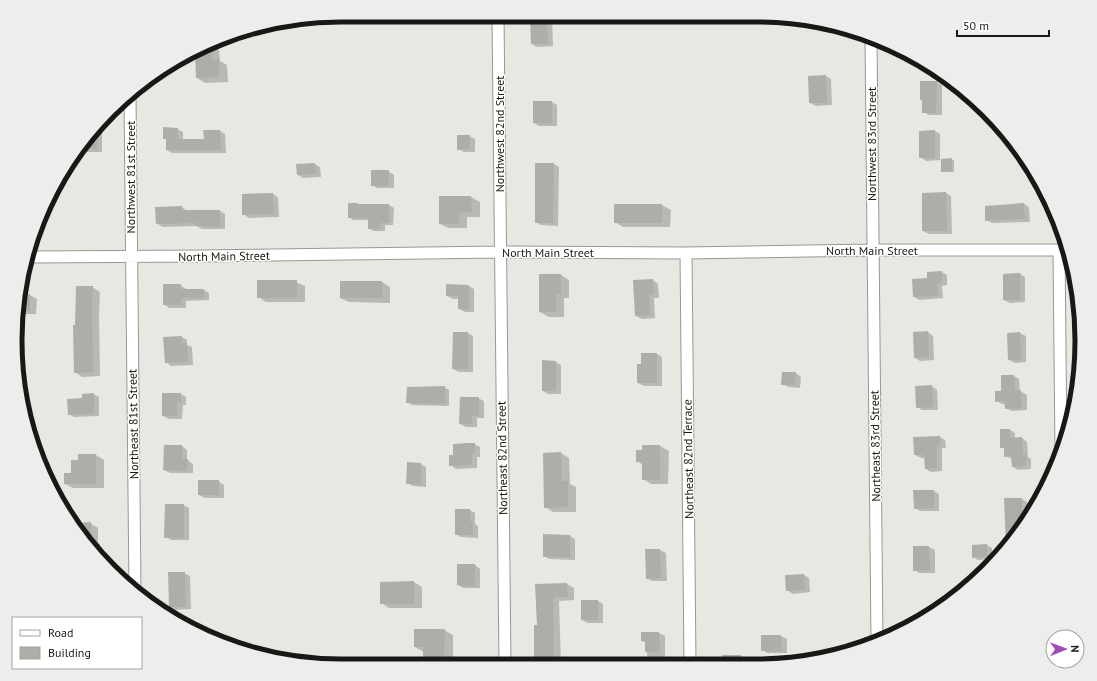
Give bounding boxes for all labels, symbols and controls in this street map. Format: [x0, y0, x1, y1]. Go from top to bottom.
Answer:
scale bar [957, 12, 1049, 38]
text: 50 m [963, 18, 989, 33]
street label: Northwest 82nd Street [492, 76, 507, 192]
street label: Northwest 83rd Street [864, 87, 879, 201]
street label: Northwest 81st Street [123, 121, 138, 233]
street label: North Main Street [826, 243, 918, 258]
street label: North Main Street [502, 245, 594, 260]
street label: North Main Street [178, 248, 270, 264]
street label: Northeast 81st Street [125, 369, 141, 479]
street label: Northeast 83rd Street [867, 390, 883, 502]
street label: Northeast 82nd Terrace [679, 399, 697, 519]
street label: Northeast 82nd Street [494, 401, 510, 515]
legend [12, 617, 142, 669]
text: Road [48, 625, 73, 640]
north arrow [1045, 629, 1085, 669]
text: Building [48, 645, 91, 660]
text: N [1068, 645, 1082, 653]

